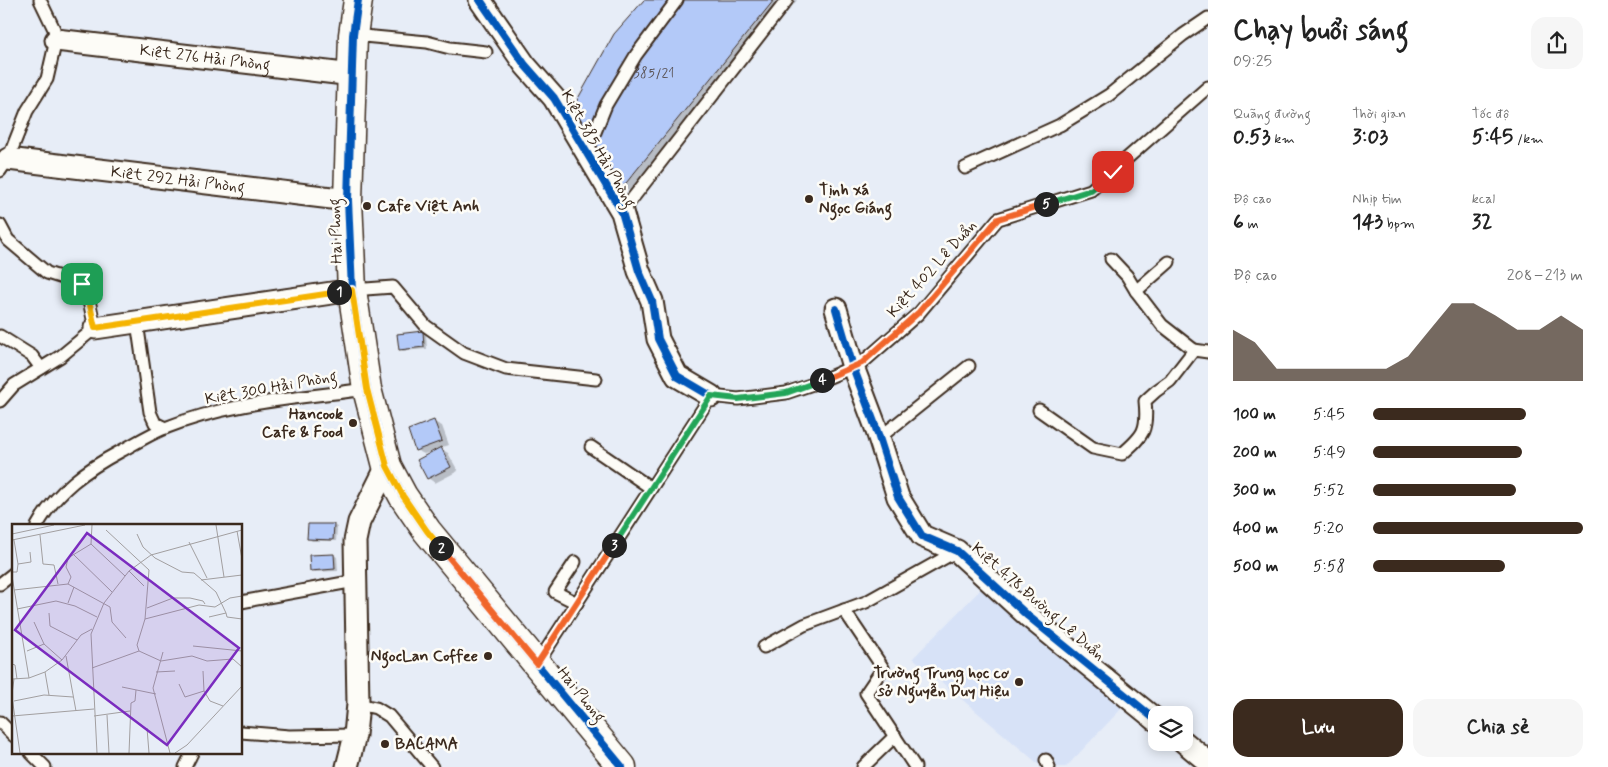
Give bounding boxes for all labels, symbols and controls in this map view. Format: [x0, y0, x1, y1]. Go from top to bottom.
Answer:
text: Chạy buổi sáng [1233, 13, 1409, 50]
button: share [1531, 17, 1583, 69]
street label: Kiệt 276 Hải Phòng [139, 39, 271, 77]
text: 09:25 [1233, 51, 1272, 72]
house number: 385/21 [634, 64, 674, 82]
street label: Kiệt 385 Hải Phòng [555, 86, 640, 212]
text: Quãng đường [1233, 105, 1311, 123]
text: Thời gian [1352, 105, 1406, 123]
text: Tốc độ [1472, 105, 1509, 123]
text: 0.53 [1233, 123, 1271, 151]
text: 3:03 [1352, 123, 1388, 151]
text: 5:45 [1472, 123, 1513, 151]
text: km [1271, 130, 1295, 148]
text: /km [1513, 130, 1544, 148]
pin [1092, 151, 1134, 193]
icon: check [1099, 158, 1127, 186]
street label: Kiệt 292 Hải Phòng [110, 161, 246, 199]
place label: Tịnh xá Ngọc Giáng [819, 180, 892, 221]
text: Độ cao [1233, 190, 1271, 208]
text: Nhịp tim [1352, 190, 1402, 208]
text: kcal [1472, 190, 1495, 208]
pin: 5 [1034, 192, 1058, 216]
marker: Tịnh xá Ngọc Giáng [803, 193, 815, 205]
text: 5 [1042, 195, 1051, 213]
place label: Cafe Việt Anh [377, 196, 479, 217]
street label: Hai Phong [324, 198, 349, 264]
marker: Cafe Việt Anh [361, 200, 373, 212]
text: 6 [1233, 208, 1244, 236]
text: 143 [1352, 208, 1383, 236]
text: 32 [1472, 208, 1492, 236]
text: m [1244, 215, 1259, 233]
text: bpm [1383, 215, 1415, 233]
street label: Kiệt 402 Lê Duẩn [883, 216, 981, 322]
pin [61, 263, 103, 305]
text: Độ cao [1233, 265, 1277, 286]
text: 208–213 m [1507, 265, 1583, 286]
icon: arrive [68, 270, 96, 298]
pin: 1 [326, 280, 352, 304]
text: 1 [336, 283, 343, 301]
street label: Kiệt 300 Hải Phòng [203, 366, 339, 411]
pin: 4 [810, 368, 834, 392]
text: 4 [818, 371, 827, 389]
place label: Hancook Cafe & Food [262, 404, 343, 443]
text: 100 m [1233, 404, 1276, 425]
text: 5:45 [1313, 404, 1345, 425]
marker: Hancook Cafe & Food [347, 417, 359, 429]
text: 200 m [1233, 442, 1277, 463]
text: 5:49 [1313, 442, 1346, 463]
text: 300 m [1233, 480, 1276, 501]
text: 5:52 [1313, 480, 1345, 501]
text: 400 m [1233, 518, 1278, 539]
text: 5:20 [1313, 518, 1344, 539]
inset map [12, 524, 242, 754]
pin: 3 [602, 532, 626, 558]
pin: 2 [428, 536, 454, 560]
text: 3 [611, 536, 618, 554]
street label: Kiệt 478 Đường Lê Duẩn [966, 538, 1109, 667]
text: 2 [438, 539, 445, 557]
text: 500 m [1233, 556, 1278, 577]
text: 5:58 [1313, 556, 1345, 577]
place label: NgocLan Coffee [371, 646, 478, 669]
marker: NgocLan Coffee [482, 650, 494, 662]
street label: Hai Phong [551, 663, 610, 728]
place label: Trường Trung học cơ sở Nguyễn Duy Hiệu [873, 663, 1010, 704]
marker: Trường Trung học cơ sở Nguyễn Duy Hiệu [1013, 676, 1025, 688]
button: Lưu [1233, 699, 1403, 757]
button: Chia sẻ [1413, 699, 1583, 757]
map controls [1148, 706, 1193, 751]
button: layers [1148, 706, 1193, 751]
place label: BACAMA [395, 734, 459, 755]
marker: BACAMA [379, 738, 391, 750]

